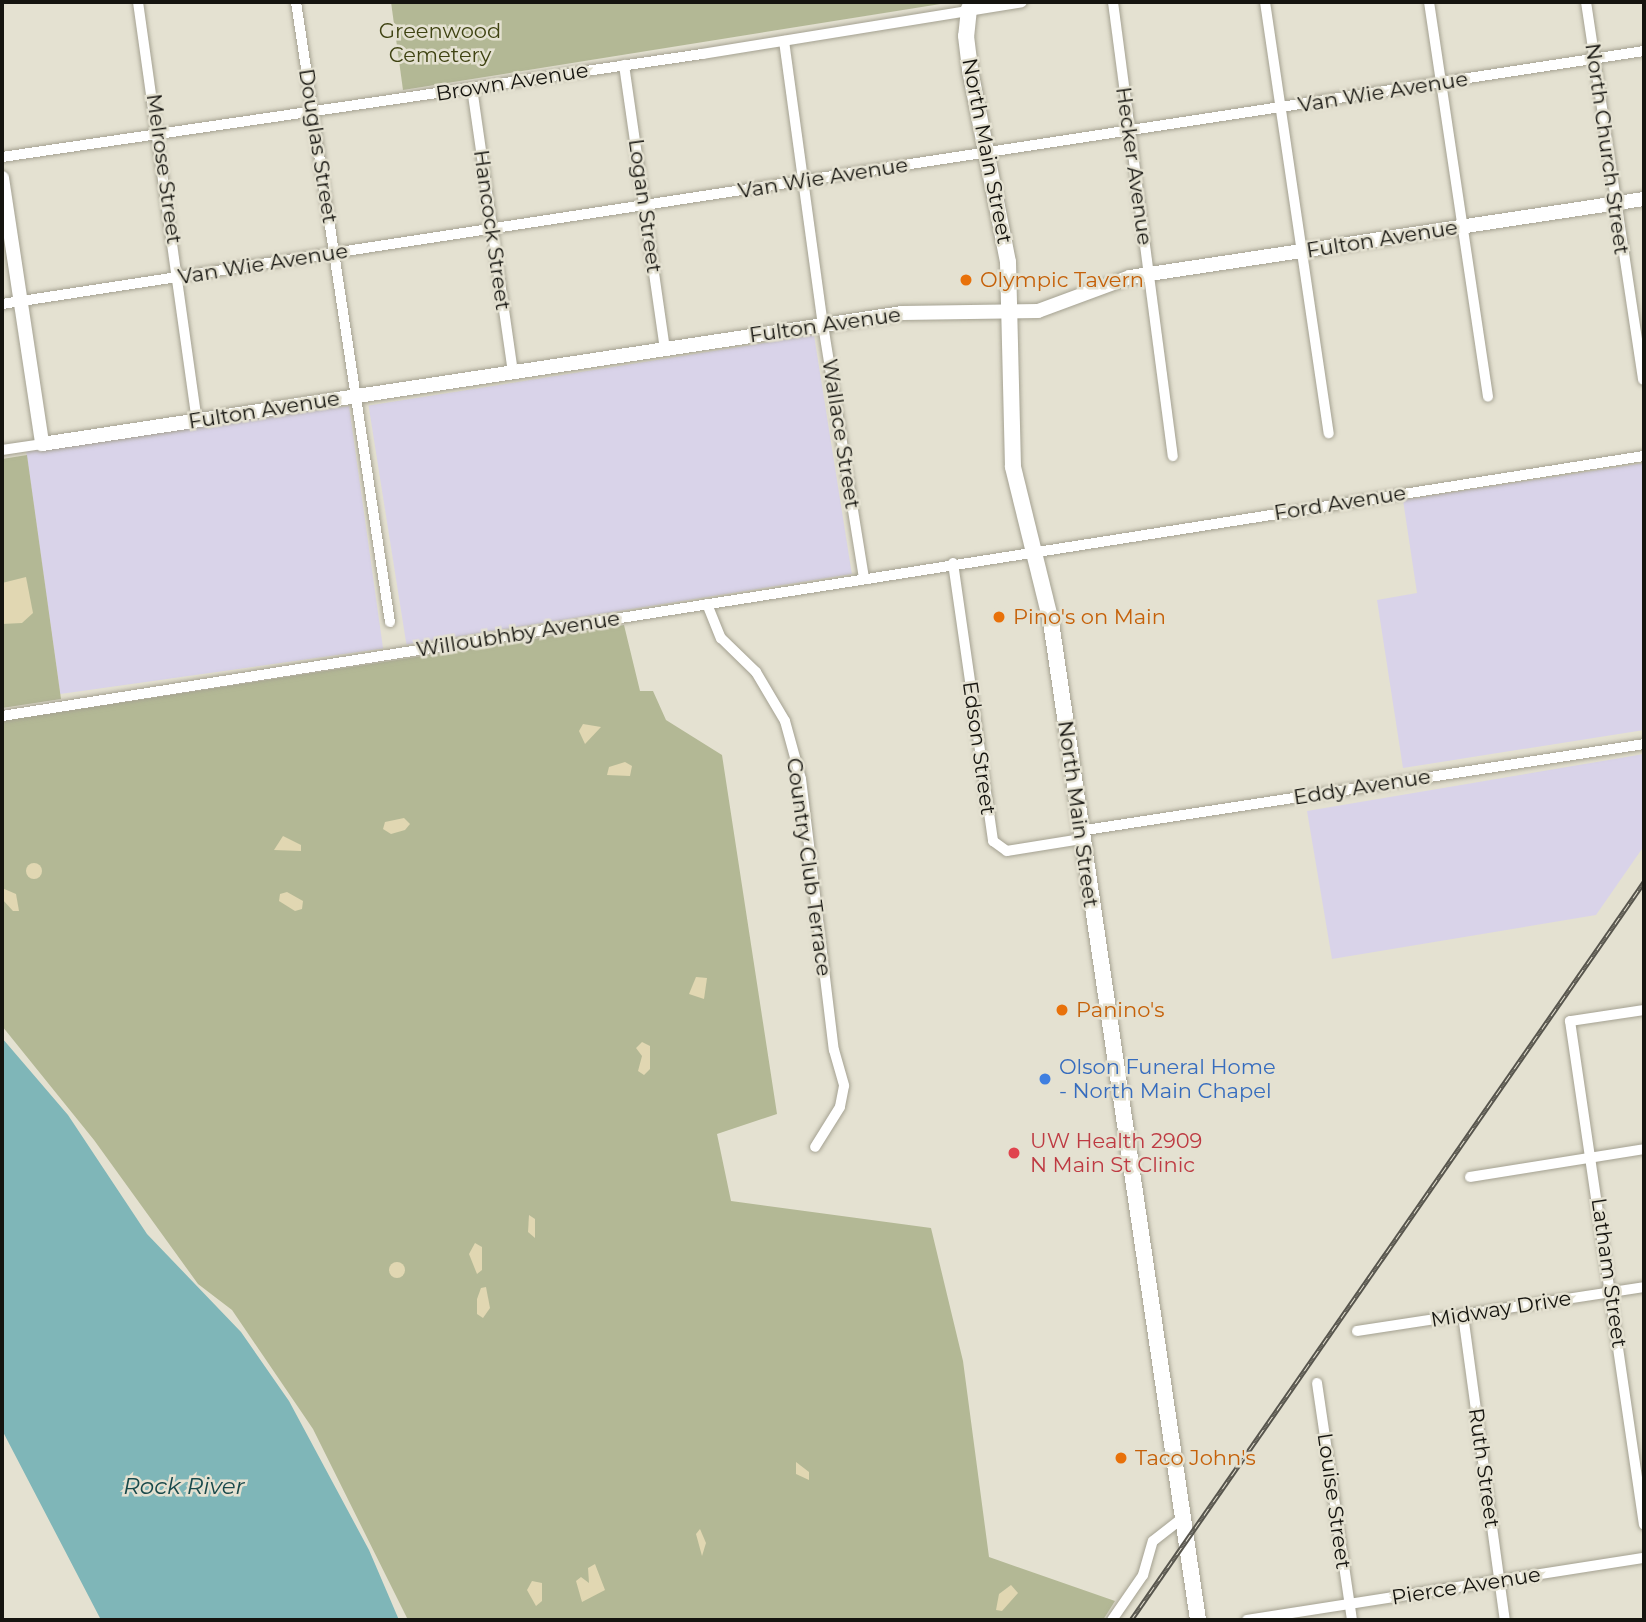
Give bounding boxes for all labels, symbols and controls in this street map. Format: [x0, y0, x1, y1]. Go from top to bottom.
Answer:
park label: Greenwood Cemetery [379, 18, 501, 68]
street label: North Church Street [1580, 42, 1634, 256]
street label: North Main Street [957, 56, 1017, 246]
street label: Brown Avenue [434, 57, 590, 107]
street label: Van Wie Avenue [1296, 66, 1470, 118]
street label: Douglas Street [293, 67, 343, 225]
street label: Hecker Avenue [1110, 85, 1158, 247]
street label: Melrose Street [141, 92, 187, 246]
street label: Logan Street [623, 137, 667, 275]
street label: Hancock Street [468, 148, 516, 312]
street label: Van Wie Avenue [736, 152, 910, 204]
street label: Fulton Avenue [1305, 215, 1459, 263]
street label: Van Wie Avenue [176, 238, 350, 290]
place label: Olympic Tavern [980, 267, 1144, 293]
marker: Olympic Tavern [958, 272, 974, 288]
street label: Fulton Avenue [748, 302, 902, 348]
street label: Wallace Street [817, 357, 865, 511]
street label: Fulton Avenue [187, 386, 341, 434]
street label: Ford Avenue [1272, 480, 1408, 526]
place label: Pino's on Main [1013, 604, 1166, 630]
street label: Willoubhby Avenue [414, 605, 622, 663]
marker: Pino's on Main [991, 609, 1007, 625]
street label: Edson Street [957, 680, 1001, 816]
street label: North Main Street [1052, 719, 1104, 909]
street label: Country Club Terrace [781, 756, 837, 978]
street label: Eddy Avenue [1292, 764, 1432, 810]
place label: Panino's [1076, 997, 1165, 1023]
marker: Panino's [1054, 1002, 1070, 1018]
place label: Olson Funeral Home - North Main Chapel [1059, 1054, 1276, 1104]
marker: Olson Funeral Home - North Main Chapel [1037, 1071, 1053, 1087]
place label: UW Health 2909 N Main St Clinic [1030, 1128, 1202, 1178]
marker: UW Health 2909 N Main St Clinic [1004, 1143, 1024, 1163]
street label: Latham Street [1586, 1196, 1632, 1350]
street label: Midway Drive [1429, 1285, 1573, 1333]
street label: Ruth Street [1463, 1406, 1505, 1530]
street label: Louise Street [1312, 1431, 1356, 1571]
place label: Taco John's [1135, 1445, 1256, 1471]
marker: Taco John's [1113, 1450, 1129, 1466]
water label: Rock River [123, 1472, 245, 1500]
street label: Pierce Avenue [1390, 1562, 1542, 1610]

